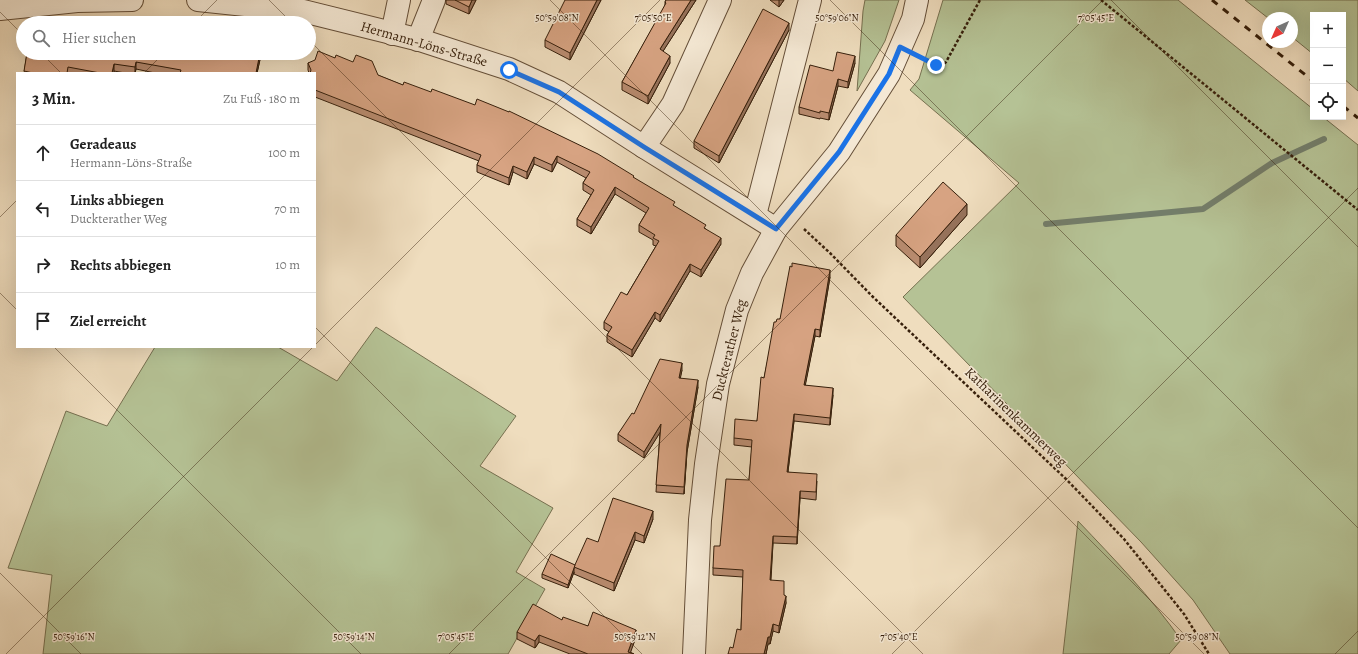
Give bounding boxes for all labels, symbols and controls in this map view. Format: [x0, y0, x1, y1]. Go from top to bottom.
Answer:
text: 50°59'08"N [535, 11, 579, 24]
text: 7°05'50"E [634, 11, 672, 24]
text: 50°59'06"N [815, 11, 859, 24]
text: 7°05'45"E [1078, 11, 1114, 24]
north arrow [1262, 12, 1298, 48]
map controls [1310, 12, 1346, 120]
button: + [1310, 12, 1346, 48]
search box [16, 16, 316, 60]
street label: Hermann-Löns-Straße [358, 17, 490, 71]
icon: search [30, 27, 52, 49]
text: Hier suchen [62, 28, 136, 48]
button: − [1310, 48, 1346, 84]
route end [927, 56, 945, 74]
route start [500, 61, 518, 79]
button: locate [1310, 84, 1346, 120]
text: 3 Min. [32, 87, 76, 110]
text: Zu Fuß · 180 m [223, 90, 300, 107]
text: Geradeaus [70, 134, 136, 154]
icon: ahead [32, 142, 54, 164]
text: 100 m [268, 144, 300, 161]
text: Hermann-Löns-Straße [70, 154, 192, 171]
text: Links abbiegen [70, 190, 164, 210]
icon: left [32, 198, 54, 220]
text: 70 m [274, 200, 300, 217]
text: Duckterather Weg [70, 210, 167, 227]
icon: right [32, 254, 54, 276]
text: Rechts abbiegen [70, 255, 171, 275]
text: 10 m [275, 256, 300, 273]
street label: Duckterather Weg [707, 297, 751, 403]
icon: arrive [32, 310, 54, 332]
text: Ziel erreicht [70, 311, 146, 331]
street label: Katharinenkammerweg [961, 363, 1071, 471]
text: 50°59'16"N [53, 630, 95, 643]
text: 50°59'14"N [333, 630, 375, 643]
text: 7°05'45"E [438, 630, 474, 643]
text: 50°59'12"N [614, 630, 656, 643]
text: 7°05'40"E [880, 630, 918, 643]
text: 50°59'08"N [1175, 630, 1219, 643]

